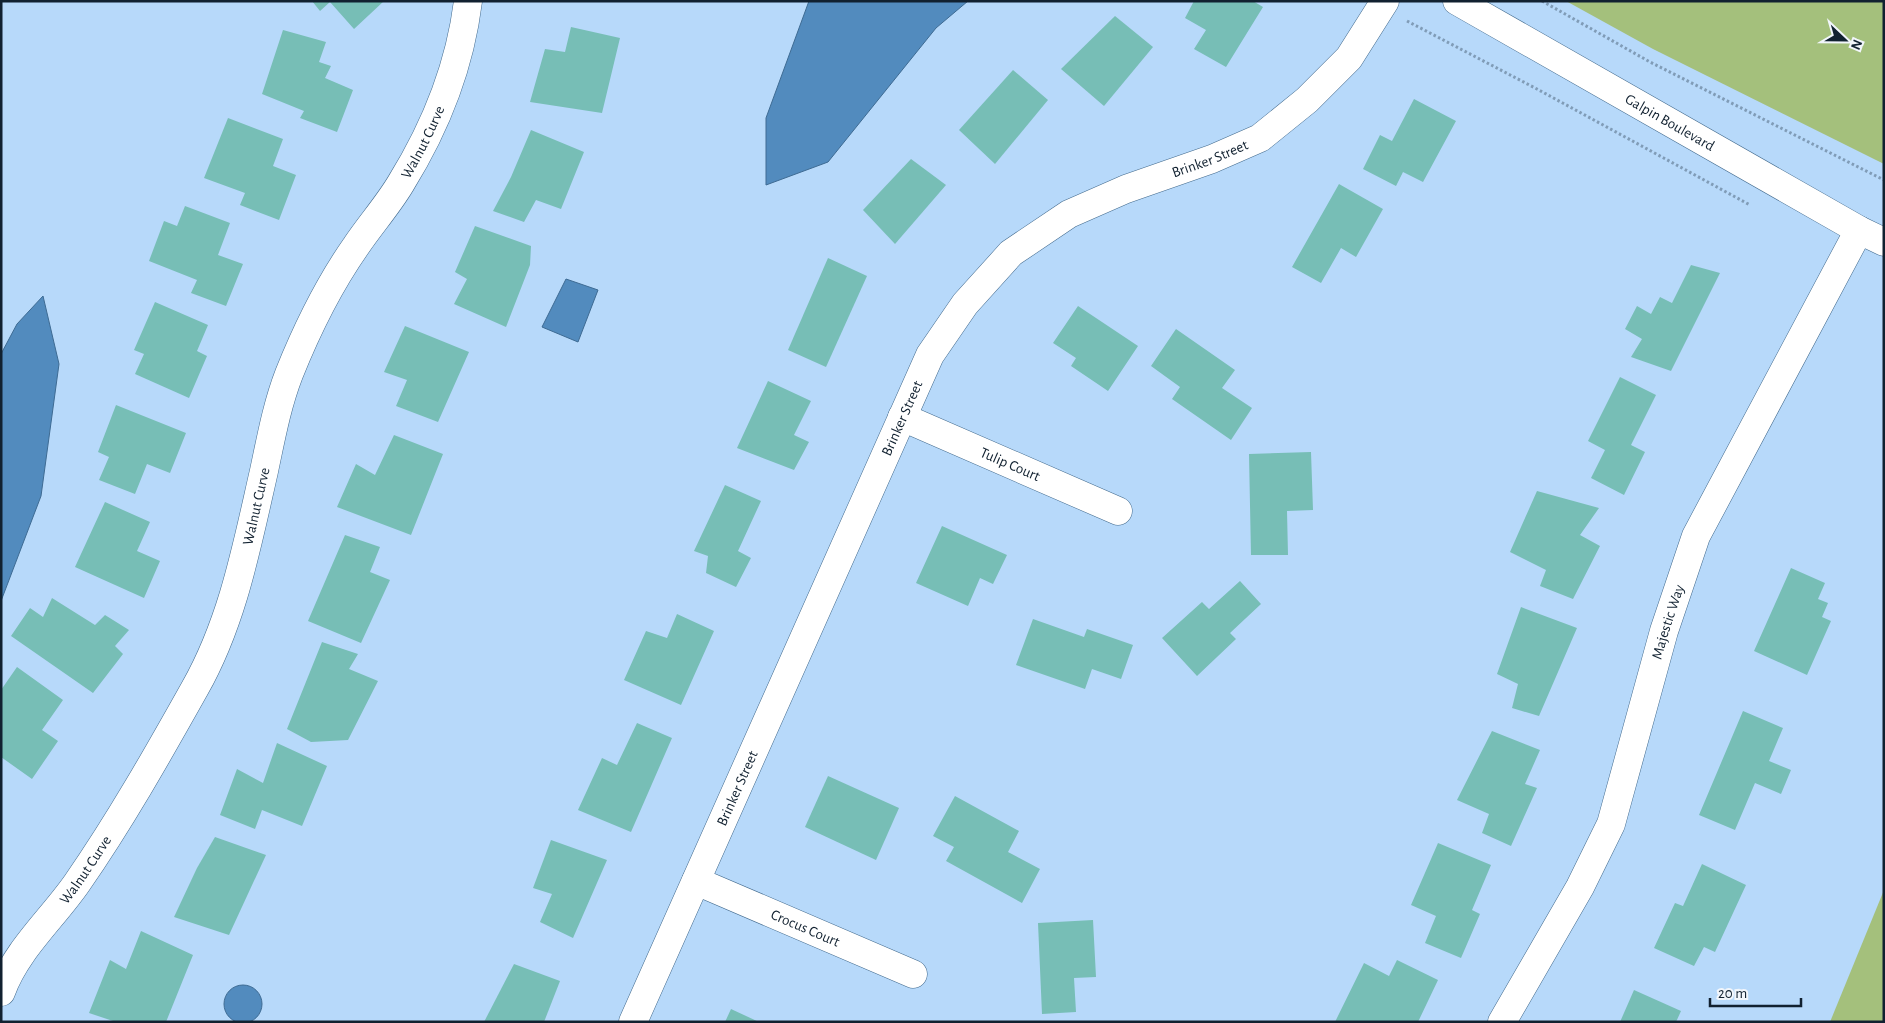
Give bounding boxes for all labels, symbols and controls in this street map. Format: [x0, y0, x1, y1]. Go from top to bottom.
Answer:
north arrow [1820, 15, 1870, 65]
text: N [1848, 37, 1864, 52]
street label: Galpin Boulevard [1622, 91, 1717, 154]
street label: Walnut Curve [399, 104, 447, 181]
street label: Brinker Street [1170, 137, 1250, 180]
street label: Brinker Street [879, 378, 926, 458]
street label: Tulip Court [978, 445, 1042, 484]
street label: Walnut Curve [240, 466, 273, 547]
street label: Majestic Way [1650, 582, 1687, 661]
street label: Brinker Street [714, 748, 761, 828]
street label: Walnut Curve [57, 833, 114, 907]
street label: Crocus Court [769, 907, 842, 950]
scale bar [1710, 976, 1801, 1008]
text: 20 m [1718, 986, 1747, 1001]

